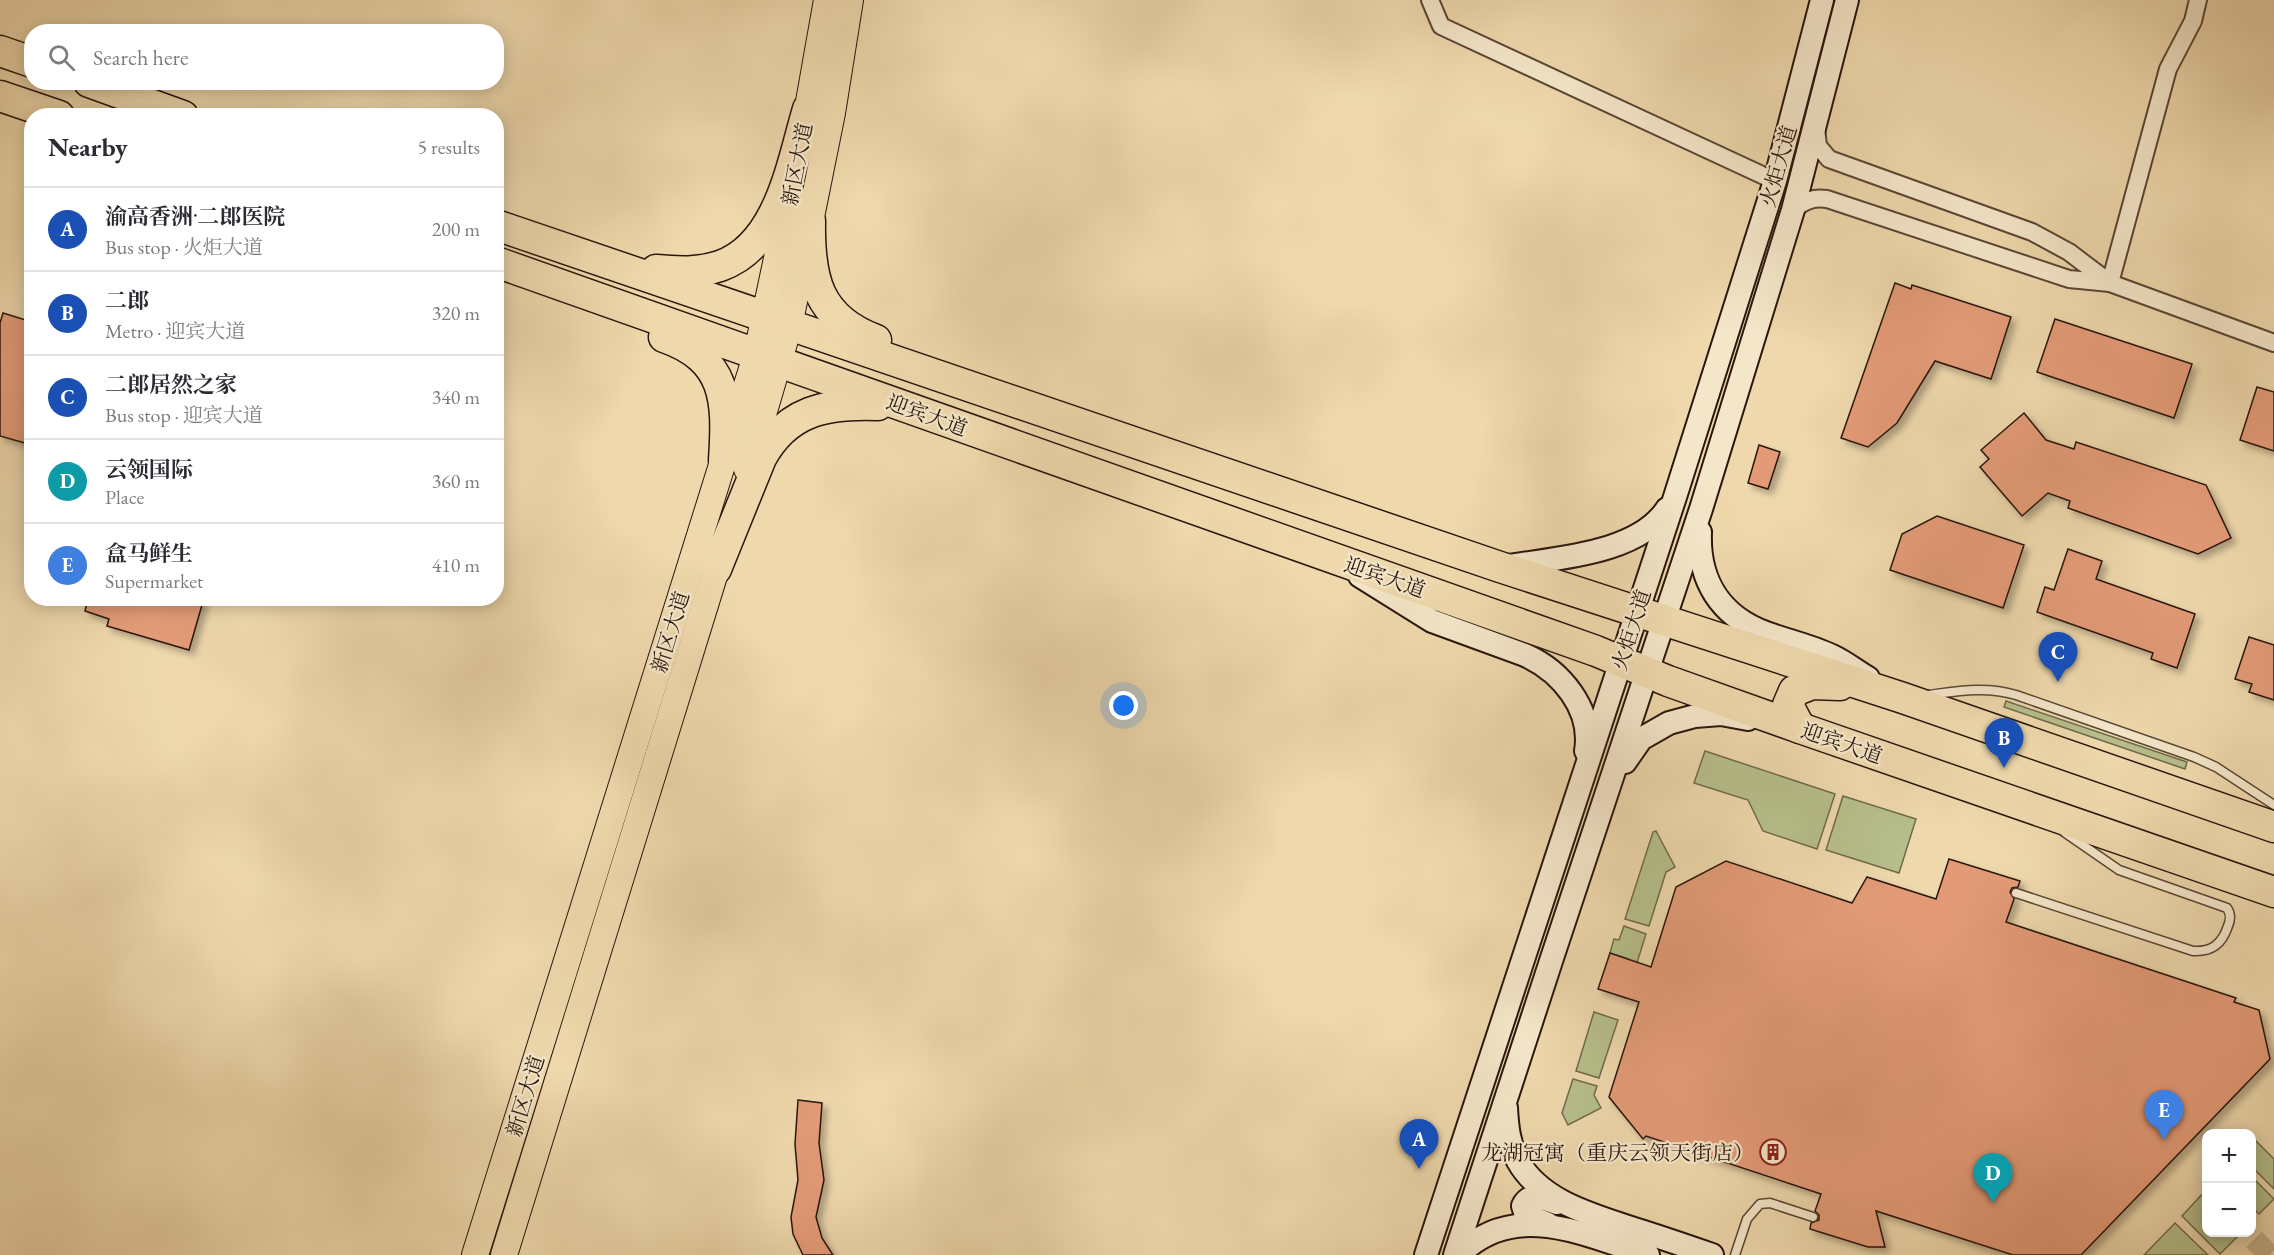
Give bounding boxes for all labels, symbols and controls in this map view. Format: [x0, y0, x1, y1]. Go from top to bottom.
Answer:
search box [24, 24, 504, 90]
icon: search [45, 41, 78, 74]
text: Search here [93, 43, 188, 72]
street label: 新区大道 [776, 120, 818, 208]
street label: 火炬大道 [1753, 122, 1803, 210]
text: Nearby [48, 130, 128, 164]
text: 5 results [417, 134, 480, 160]
text: 渝高香洲‧二郎医院 [105, 202, 285, 231]
text: A [60, 216, 75, 242]
text: 200 m [432, 216, 480, 242]
text: Bus stop · 火炬大道 [105, 234, 263, 260]
text: 二郎 [105, 286, 149, 315]
text: B [61, 300, 74, 326]
text: 320 m [432, 300, 480, 326]
text: Metro · 迎宾大道 [105, 318, 245, 344]
text: 二郎居然之家 [105, 370, 237, 399]
text: C [60, 384, 75, 410]
text: 340 m [432, 384, 480, 410]
street label: 迎宾大道 [883, 388, 971, 442]
text: Bus stop · 迎宾大道 [105, 402, 263, 428]
text: 云领国际 [105, 455, 193, 484]
text: D [60, 468, 75, 494]
text: 360 m [432, 468, 480, 494]
text: Place [105, 484, 144, 510]
text: 盒马鲜生 [105, 539, 193, 568]
street label: 迎宾大道 [1341, 551, 1429, 603]
text: E [62, 552, 73, 578]
text: 410 m [432, 552, 480, 578]
text: Supermarket [105, 568, 203, 594]
street label: 火炬大道 [1605, 586, 1657, 674]
street label: 新区大道 [645, 588, 695, 676]
pin: C [2038, 632, 2078, 682]
your location [1109, 691, 1138, 720]
street label: 迎宾大道 [1798, 717, 1886, 769]
pin: B [1984, 718, 2024, 768]
street label: 新区大道 [500, 1052, 550, 1140]
pin: E [2144, 1090, 2184, 1140]
pin: A [1400, 1120, 1438, 1169]
map controls [2202, 1129, 2256, 1237]
button: + [2202, 1129, 2256, 1183]
building icon: 龙湖冠寓（重庆云领天街店） [1758, 1137, 1788, 1167]
place label: 龙湖冠寓（重庆云领天街店） [1481, 1139, 1754, 1166]
pin: D [1974, 1154, 2012, 1203]
button: − [2202, 1183, 2256, 1237]

